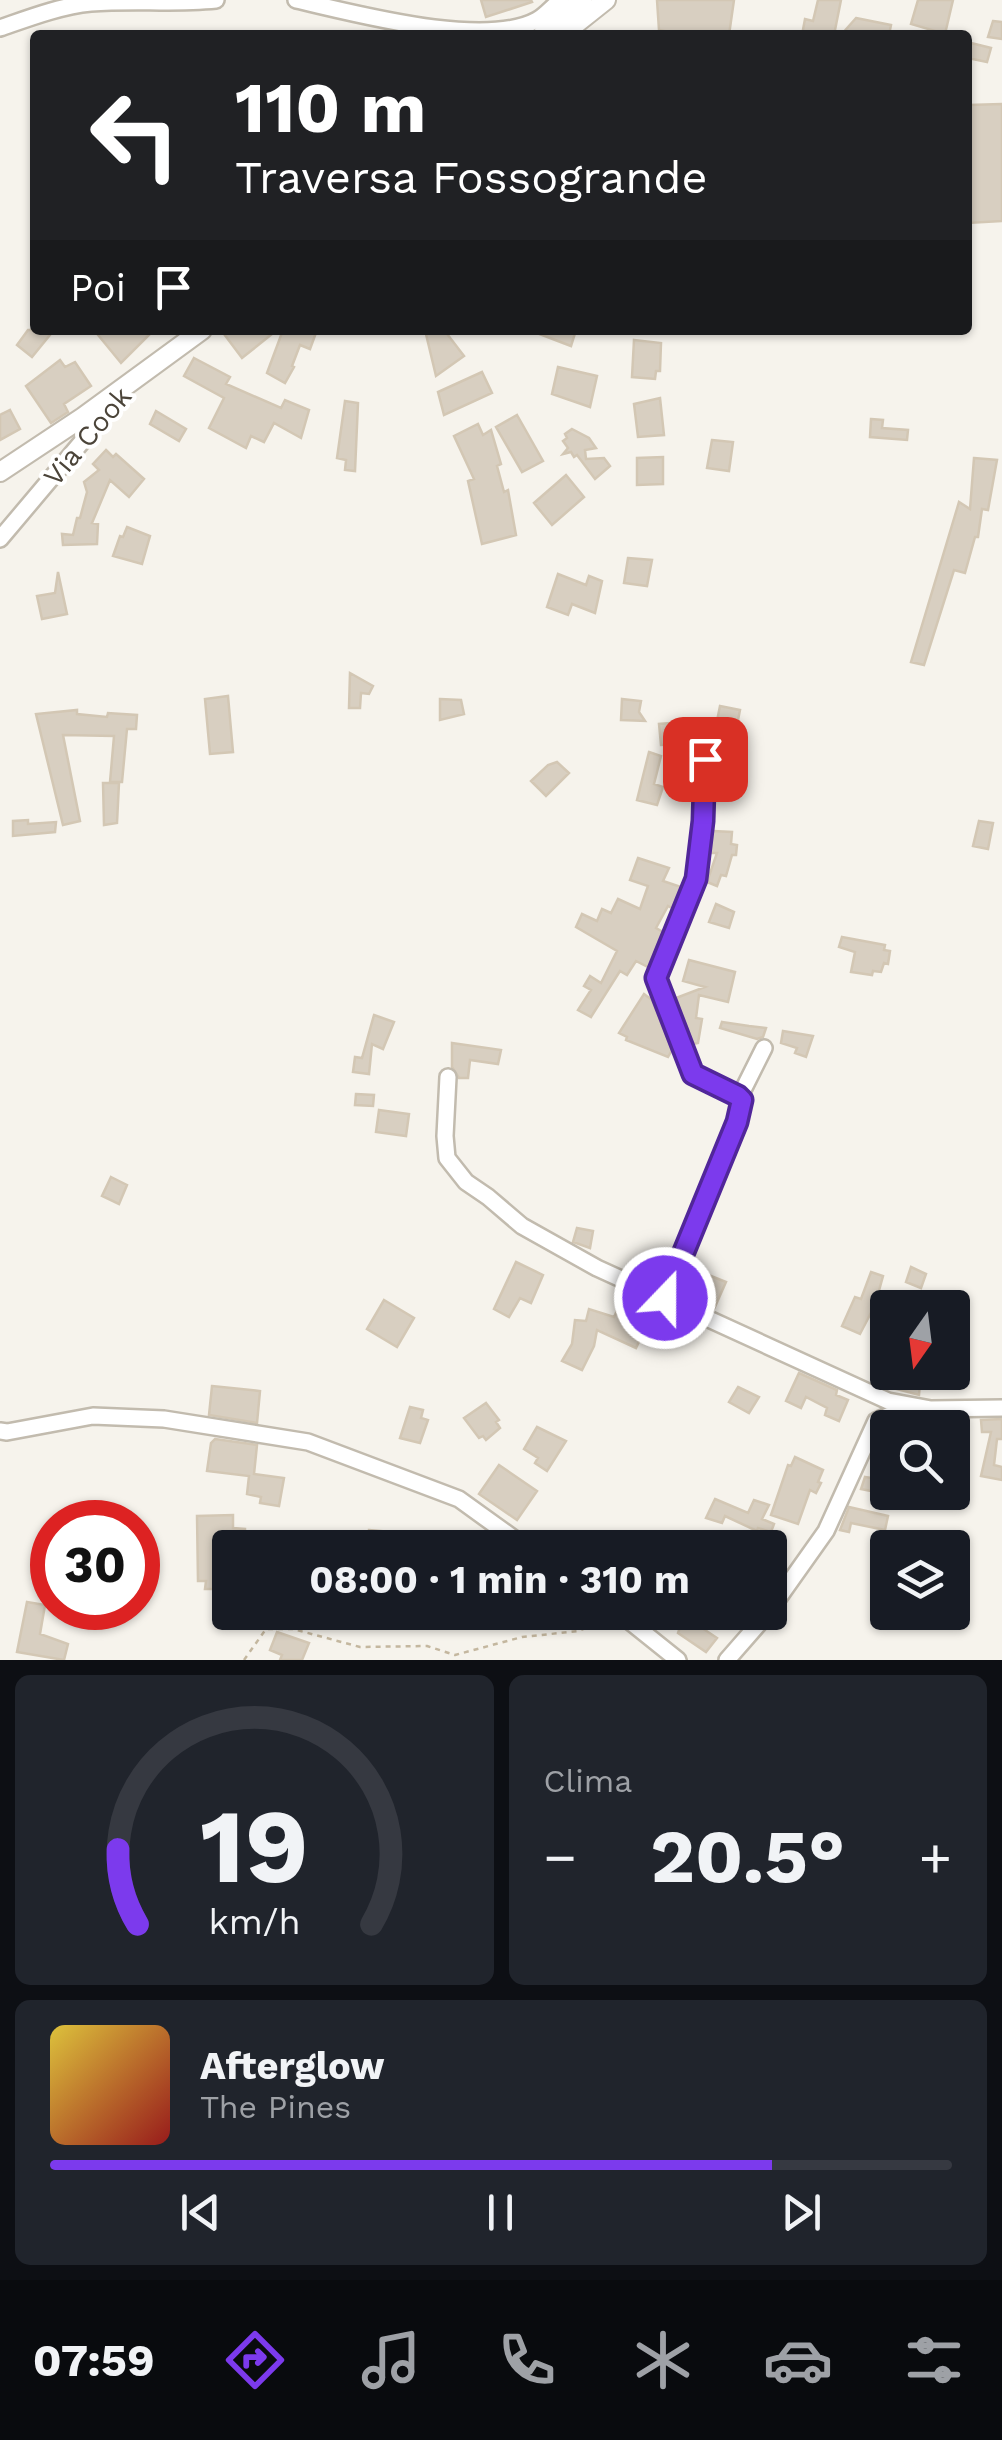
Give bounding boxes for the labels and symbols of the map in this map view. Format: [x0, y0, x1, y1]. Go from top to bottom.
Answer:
street label: Via Cook [36, 380, 138, 493]
pin [663, 717, 748, 802]
position arrow [613, 1246, 717, 1350]
north arrow [870, 1290, 970, 1390]
speed limit sign: 30 [30, 1500, 160, 1630]

